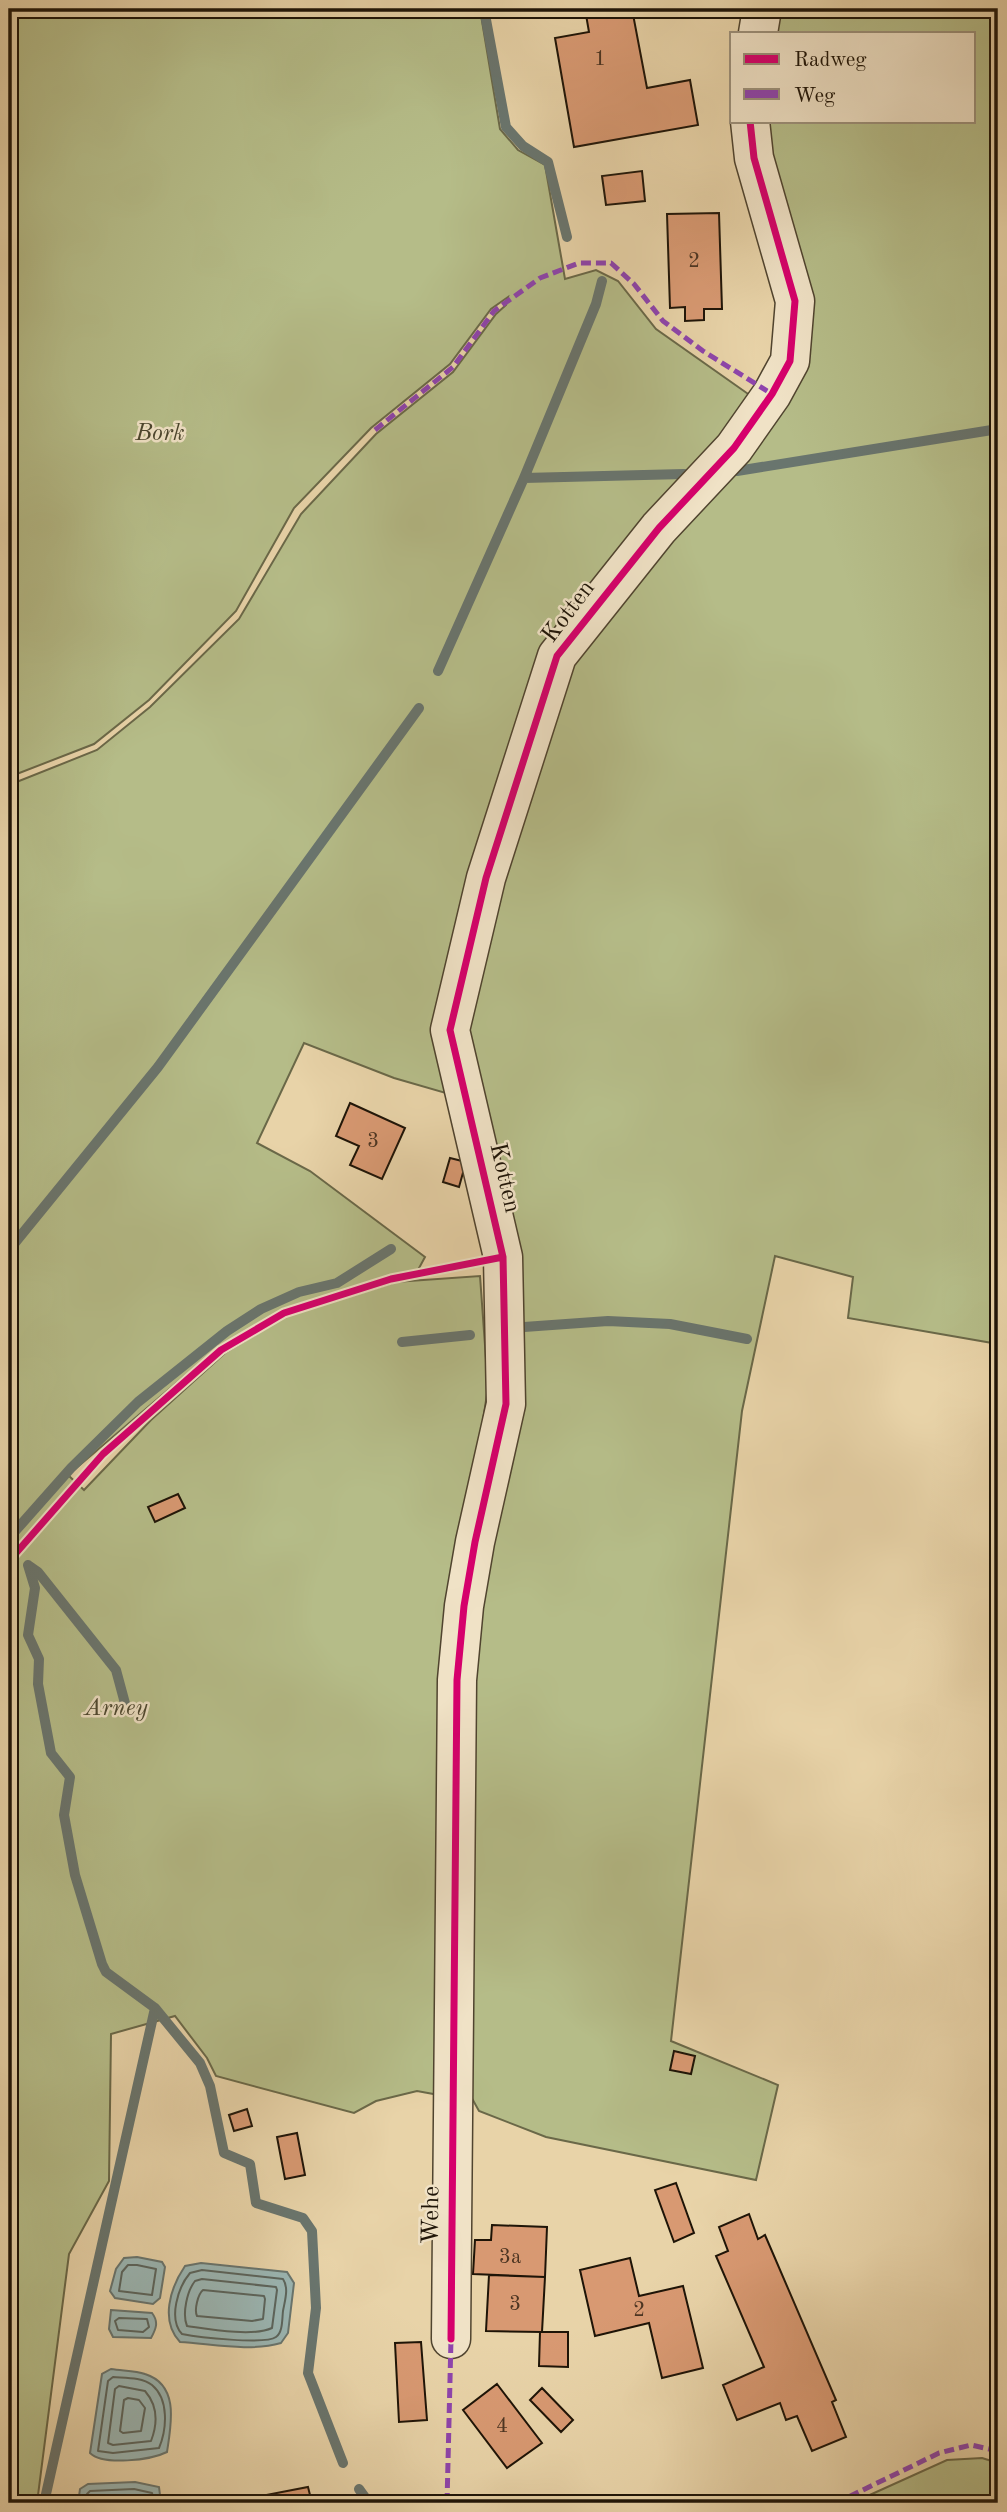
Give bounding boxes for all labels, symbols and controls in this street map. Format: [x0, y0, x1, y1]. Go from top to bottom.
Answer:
legend [730, 32, 976, 122]
house number: 1 [594, 49, 606, 70]
text: Radweg [794, 50, 867, 71]
text: Weg [794, 86, 836, 107]
house number: 2 [688, 251, 700, 272]
park label: Bork [134, 422, 185, 446]
street label: Kotten [538, 576, 600, 648]
house number: 3 [367, 1131, 379, 1152]
street label: Kotten [484, 1141, 524, 1215]
park label: Arney [82, 1697, 149, 1721]
street label: Wehe [419, 2186, 445, 2244]
house number: 3a [499, 2247, 521, 2268]
house number: 3 [509, 2294, 521, 2315]
house number: 2 [633, 2300, 645, 2321]
house number: 4 [496, 2416, 508, 2437]

